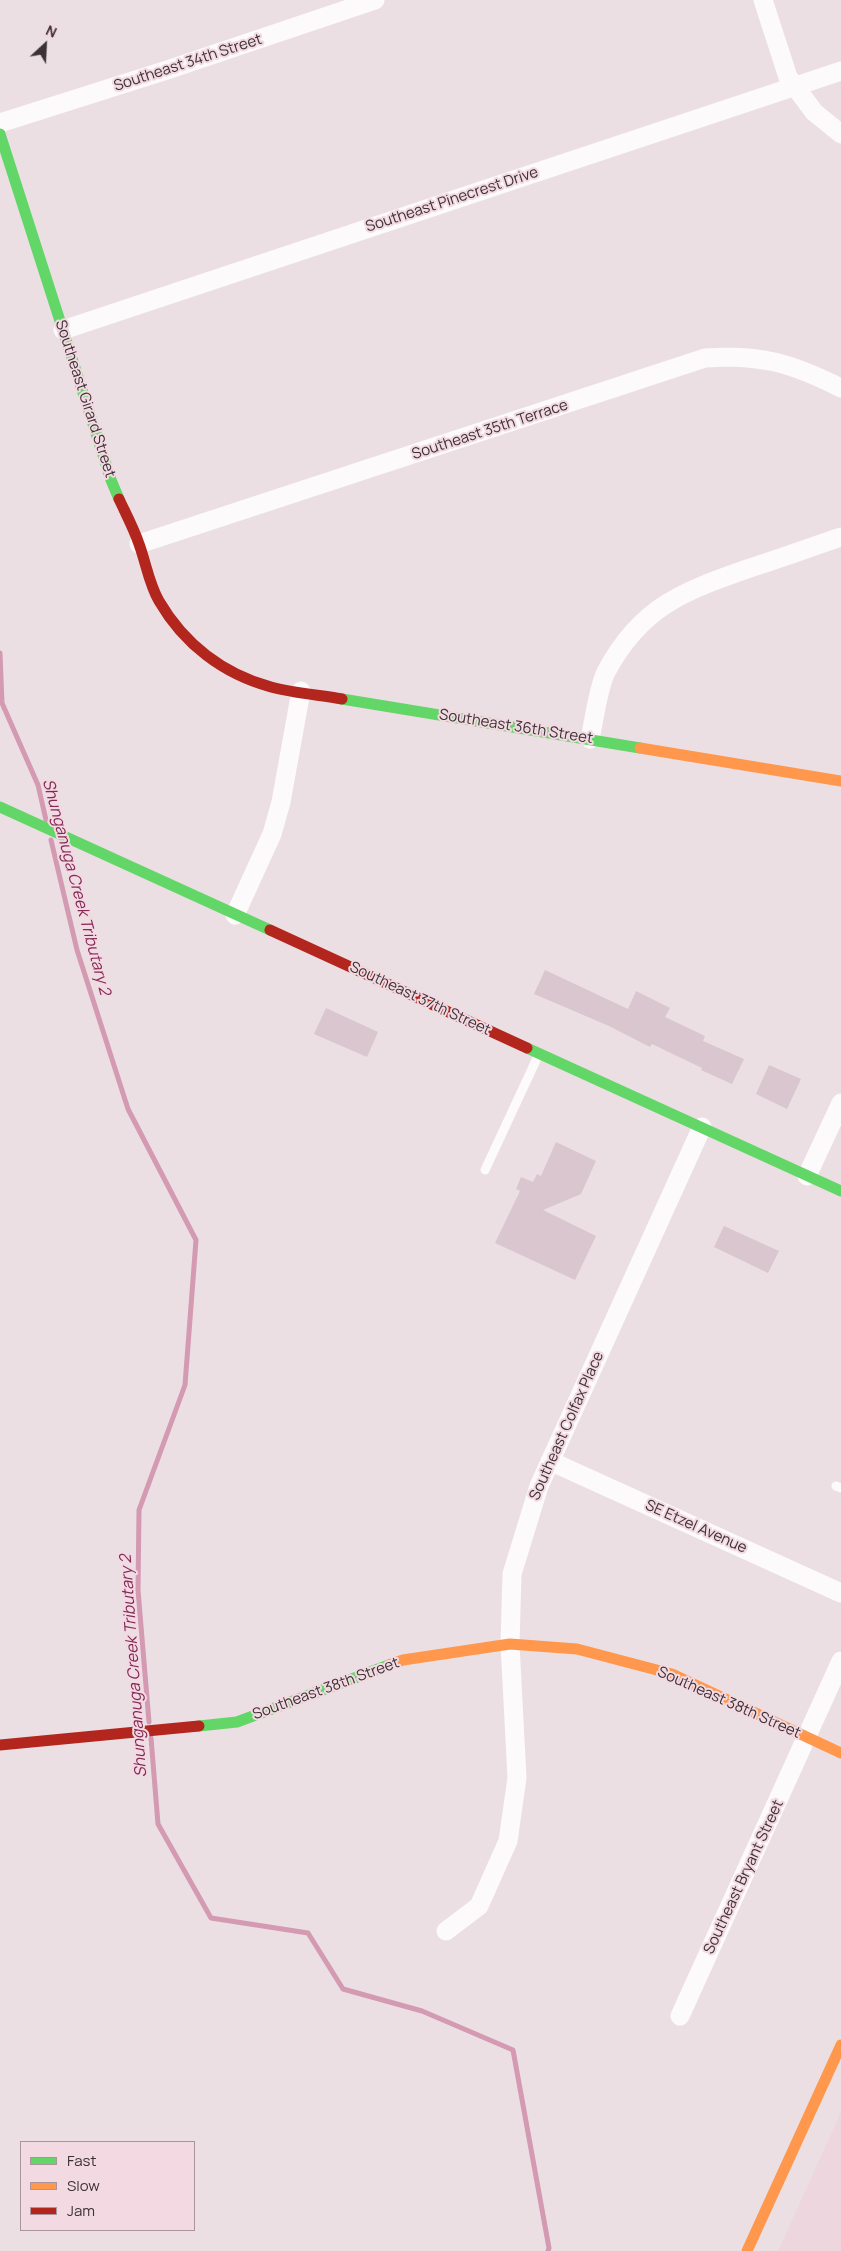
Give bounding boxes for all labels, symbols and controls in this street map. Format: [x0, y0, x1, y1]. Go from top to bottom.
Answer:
north arrow [20, 20, 70, 70]
text: N [43, 20, 60, 42]
street label: Southeast 34th Street [112, 31, 264, 95]
street label: Southeast Pinecrest Drive [364, 164, 540, 236]
street label: Southeast Girard Street [51, 318, 119, 480]
street label: Southeast 35th Terrace [410, 396, 570, 464]
street label: Southeast 36th Street [438, 706, 594, 748]
water label: Shunganuga Creek Tributary 2 [38, 777, 114, 997]
street label: Southeast 37th Street [347, 958, 493, 1040]
street label: Southeast Colfax Place [526, 1349, 608, 1503]
street label: SE Etzel Avenue [642, 1497, 750, 1557]
water label: Shunganuga Creek Tributary 2 [117, 1554, 151, 1778]
street label: Southeast 38th Street [250, 1654, 402, 1724]
street label: Southeast 38th Street [655, 1663, 803, 1743]
street label: Southeast Bryant Street [700, 1797, 788, 1957]
legend [20, 2141, 195, 2231]
text: Fast [67, 2150, 96, 2171]
text: Slow [67, 2175, 100, 2196]
text: Jam [67, 2200, 95, 2221]

